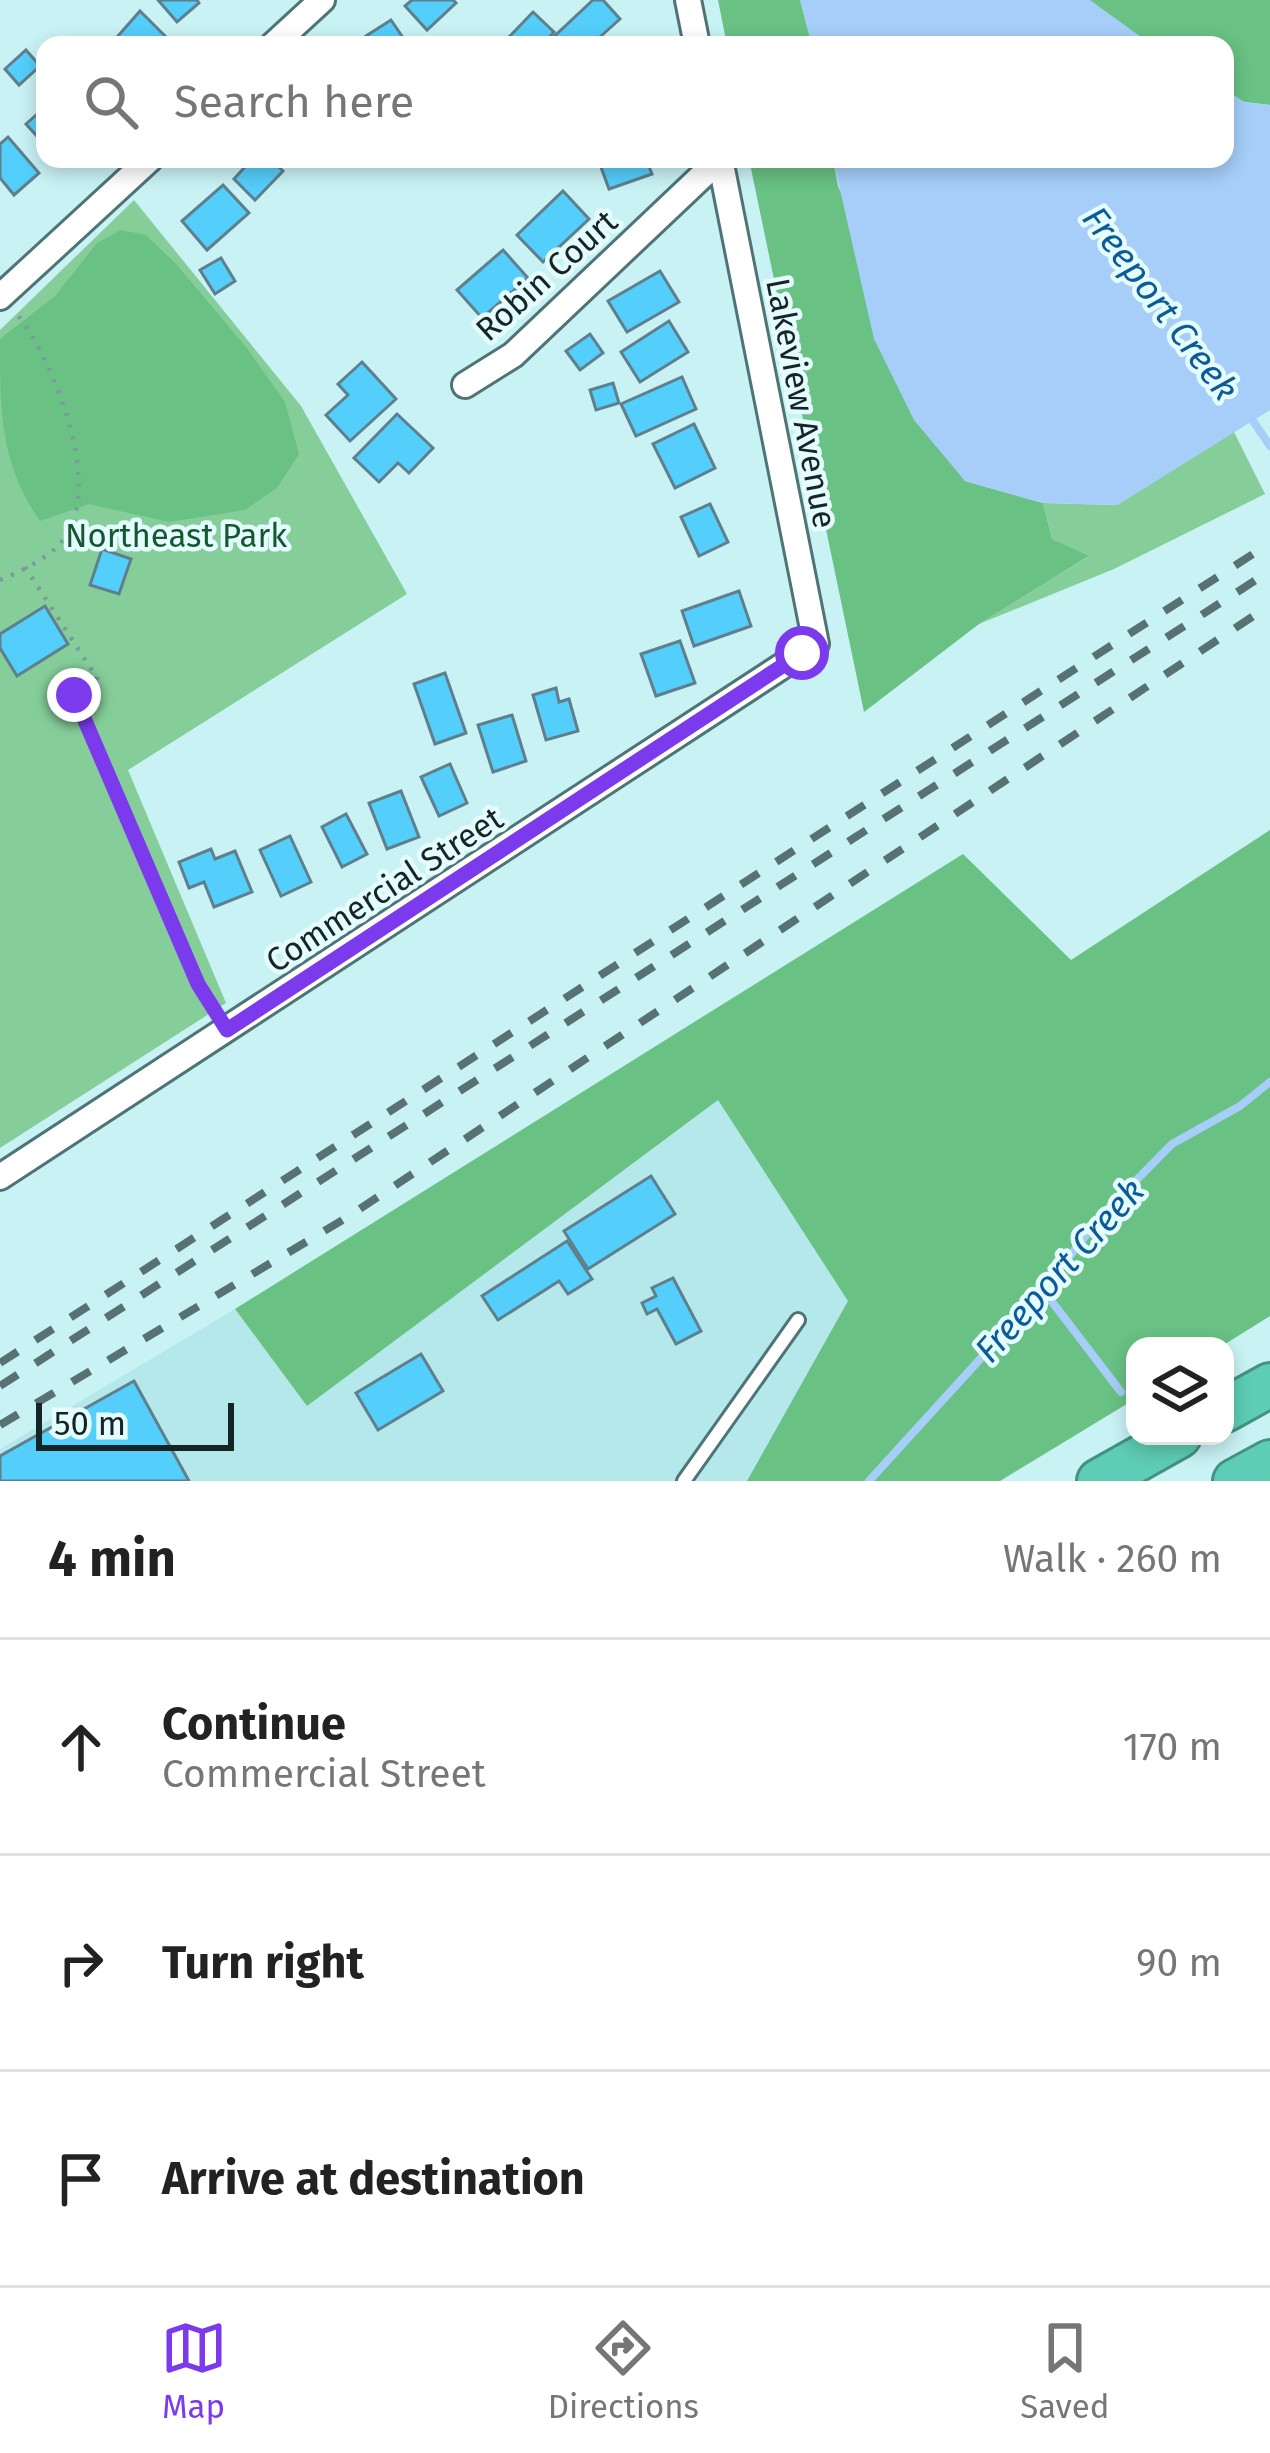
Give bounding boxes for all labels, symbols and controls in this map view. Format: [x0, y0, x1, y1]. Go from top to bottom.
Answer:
search box [36, 36, 1234, 168]
icon: search [78, 69, 144, 135]
text: Search here [174, 75, 414, 129]
water label: Freeport Creek [1073, 198, 1248, 410]
street label: Robin Court [468, 202, 626, 350]
street label: Lakeview Avenue [757, 275, 845, 532]
park label: Northeast Park [65, 516, 287, 556]
route start [775, 626, 829, 680]
route end [47, 668, 101, 722]
street label: Commercial Street [259, 798, 510, 981]
water label: Freeport Creek [966, 1170, 1154, 1372]
map controls [1126, 1337, 1234, 1445]
button: layers [1126, 1337, 1234, 1445]
scale bar [36, 1397, 234, 1450]
text: 50 m [54, 1404, 126, 1444]
text: 4 min [48, 1528, 176, 1590]
text: Walk · 260 m [1003, 1536, 1222, 1582]
text: Continue [162, 1697, 346, 1751]
icon: ahead [48, 1714, 114, 1780]
text: 170 m [1123, 1724, 1222, 1770]
text: Commercial Street [162, 1751, 486, 1797]
icon: right [48, 1930, 114, 1996]
text: Turn right [162, 1936, 364, 1990]
text: 90 m [1136, 1940, 1222, 1986]
icon: arrive [48, 2146, 114, 2212]
text: Arrive at destination [162, 2152, 585, 2206]
tab: Map [161, 2315, 227, 2427]
tab: Directions [548, 2315, 699, 2427]
tab: Saved [1020, 2315, 1109, 2427]

